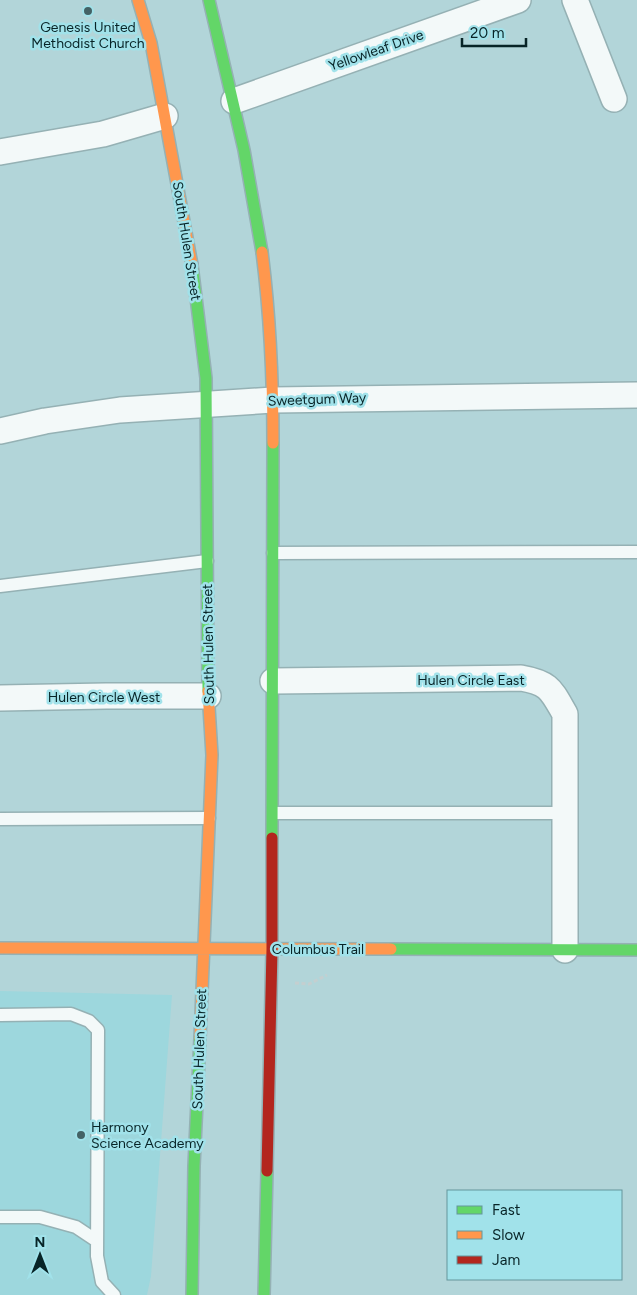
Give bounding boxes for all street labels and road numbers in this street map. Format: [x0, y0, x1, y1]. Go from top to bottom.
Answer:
street label: Yellowleaf Drive [326, 26, 426, 75]
street label: South Hulen Street [169, 180, 204, 302]
street label: Sweetgum Way [267, 389, 367, 410]
street label: South Hulen Street [199, 584, 218, 704]
street label: Hulen Circle East [417, 672, 525, 689]
street label: Hulen Circle West [48, 689, 160, 706]
street label: Columbus Trail [272, 941, 364, 958]
street label: South Hulen Street [189, 988, 210, 1110]

